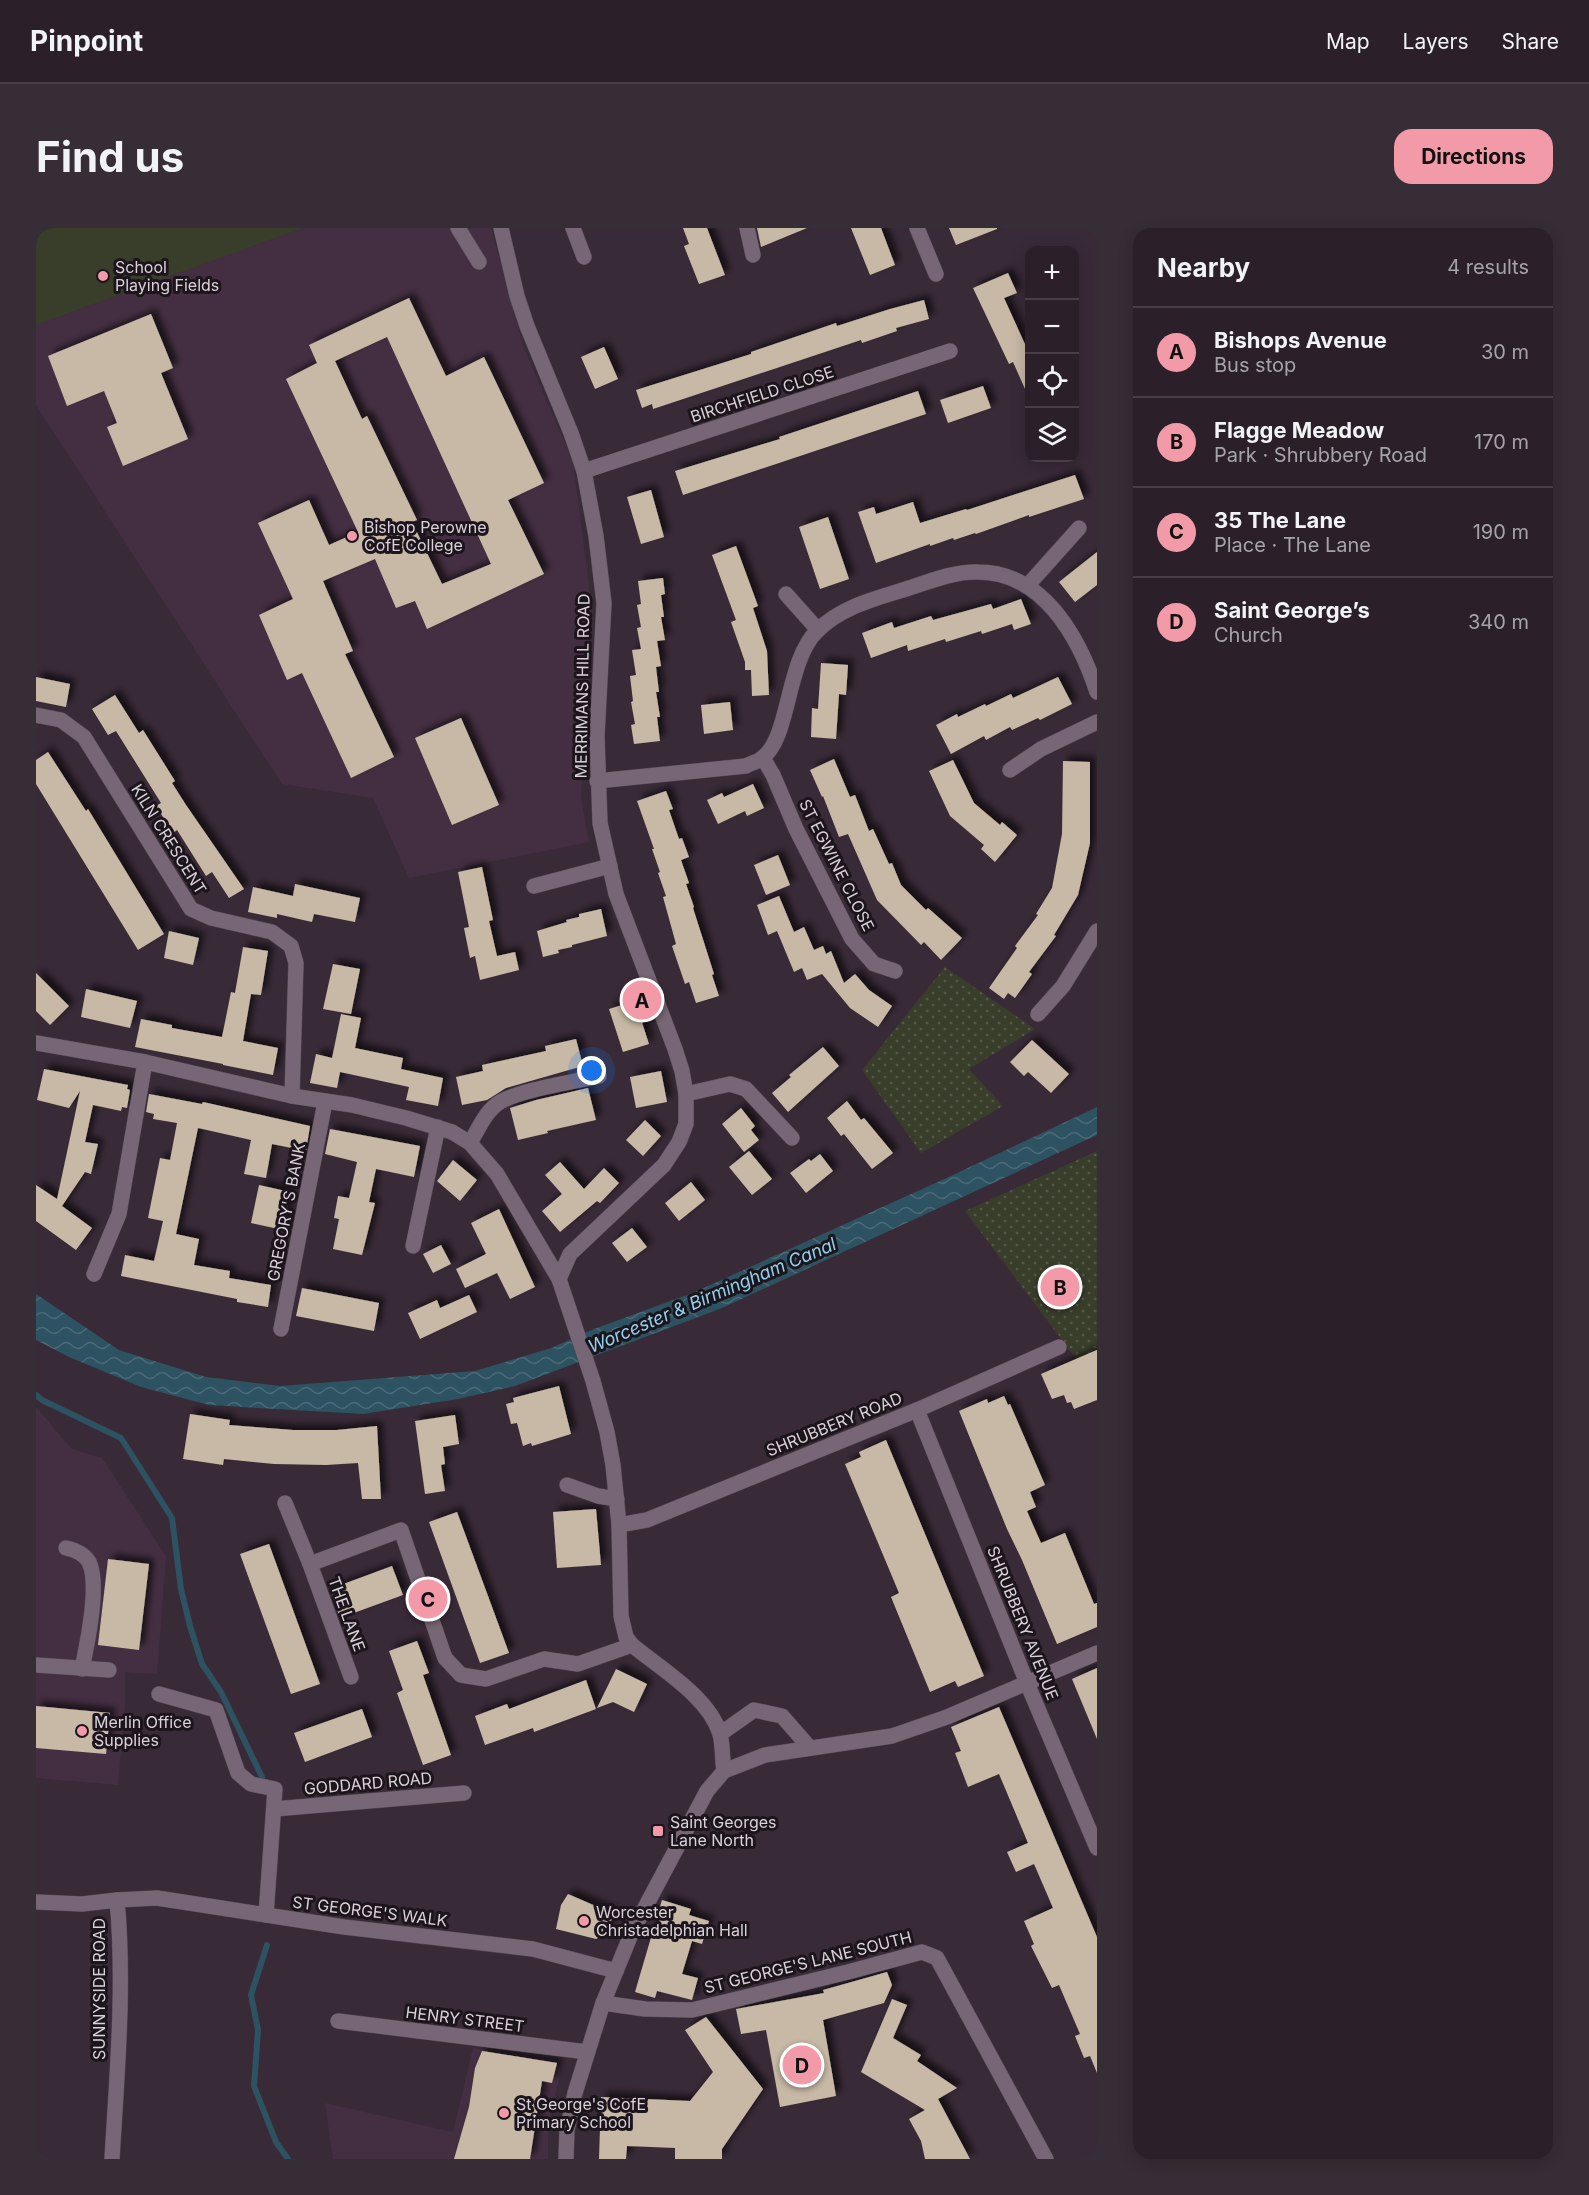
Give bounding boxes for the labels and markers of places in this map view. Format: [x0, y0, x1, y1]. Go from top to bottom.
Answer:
place label: School Playing Fields [115, 257, 219, 295]
marker: School Playing Fields [96, 269, 110, 283]
place label: Bishop Perowne CofE College [364, 517, 487, 555]
marker: Bishop Perowne CofE College [345, 529, 359, 543]
pin: A [622, 978, 662, 1022]
pin: B [1040, 1264, 1080, 1310]
pin: C [408, 1576, 448, 1622]
place label: Merlin Office Supplies [94, 1712, 192, 1750]
marker: Merlin Office Supplies [75, 1724, 89, 1738]
place label: Saint Georges Lane North [670, 1812, 777, 1850]
marker: Saint Georges Lane North [651, 1824, 665, 1838]
place label: Worcester Christadelphian Hall [596, 1902, 748, 1940]
marker: Worcester Christadelphian Hall [577, 1914, 591, 1928]
pin: D [782, 2042, 822, 2088]
place label: St George's CofE Primary School [516, 2094, 646, 2132]
marker: St George's CofE Primary School [497, 2106, 511, 2120]

